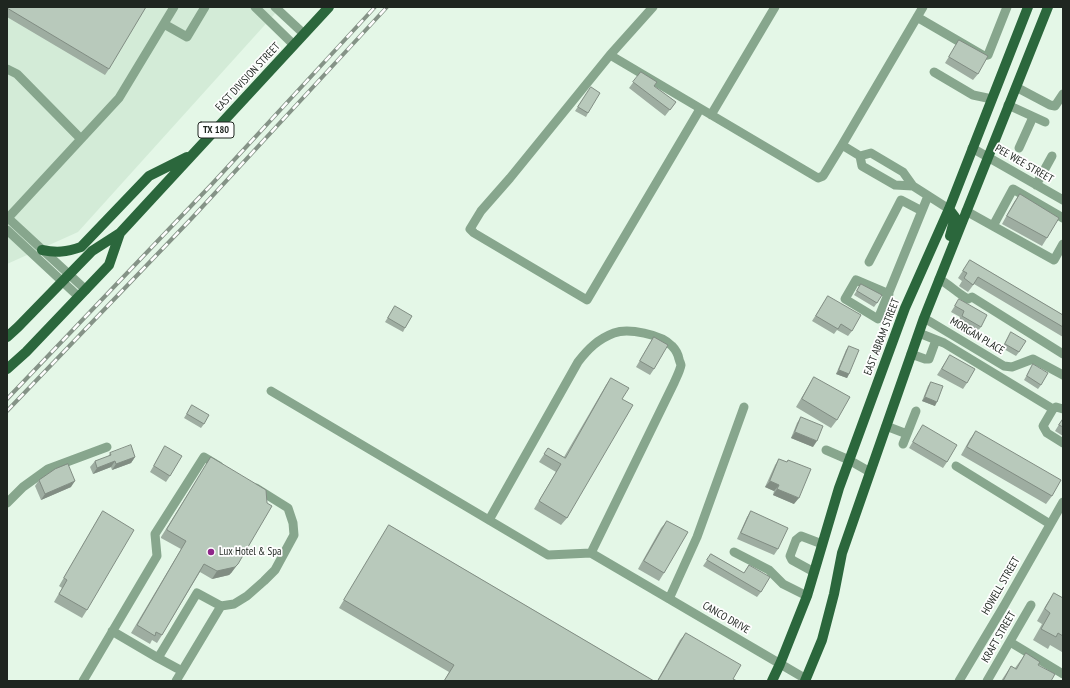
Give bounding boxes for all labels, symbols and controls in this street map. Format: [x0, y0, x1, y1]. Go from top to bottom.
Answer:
street label: EAST DIVISION STREET [213, 40, 283, 114]
road number: TX 180 [198, 122, 234, 138]
street label: PEE WEE STREET [992, 142, 1056, 186]
street label: EAST ABRAM STREET [861, 297, 903, 377]
street label: MORGAN PLACE [947, 315, 1007, 357]
place label: Lux Hotel & Spa [219, 545, 282, 559]
marker: Lux Hotel & Spa [206, 547, 216, 557]
street label: HOWELL STREET [979, 555, 1023, 617]
street label: CANCO DRIVE [700, 599, 752, 637]
street label: KRAFT STREET [979, 609, 1019, 665]

